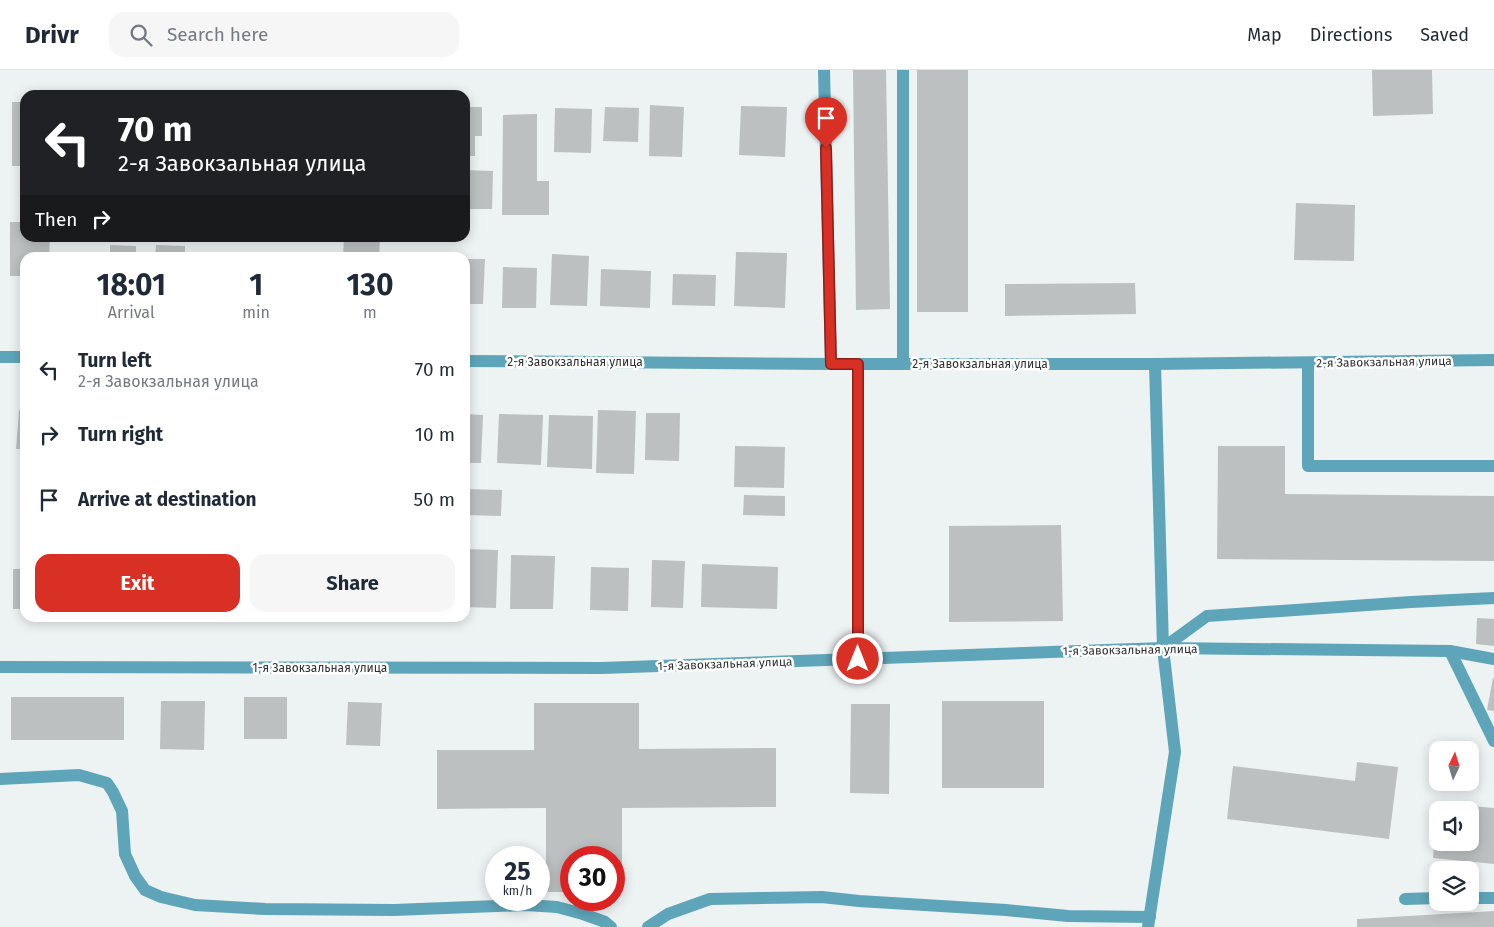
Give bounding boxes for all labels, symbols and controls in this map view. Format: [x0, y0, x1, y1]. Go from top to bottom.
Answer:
search box [109, 12, 459, 57]
text: Drivr [25, 21, 79, 49]
icon: search [127, 21, 155, 49]
text: Search here [167, 23, 268, 46]
text: Map [1247, 24, 1282, 46]
text: Directions [1310, 24, 1392, 46]
text: Saved [1420, 24, 1469, 46]
pin [805, 97, 847, 148]
icon: arrive [812, 104, 840, 132]
text: 70 m [118, 108, 192, 150]
icon: left [35, 110, 100, 175]
text: 2-я Завокзальная улица [118, 150, 366, 177]
icon: right [87, 205, 115, 233]
text: Then [35, 208, 77, 231]
text: 18:01 [96, 267, 166, 303]
text: 1 [249, 267, 263, 303]
text: 130 [346, 267, 394, 303]
text: Arrival [108, 303, 155, 322]
text: min [242, 303, 270, 322]
text: m [363, 303, 377, 322]
text: Turn left [78, 349, 152, 372]
street label: 2-я Завокзальная улица [1316, 354, 1452, 370]
street label: 2-я Завокзальная улица [507, 355, 643, 369]
icon: left [35, 356, 63, 384]
street label: 2-я Завокзальная улица [912, 357, 1048, 371]
text: 70 m [415, 358, 455, 381]
text: 2-я Завокзальная улица [78, 372, 259, 391]
icon: right [35, 421, 63, 449]
text: Turn right [78, 423, 163, 446]
text: 10 m [415, 423, 455, 446]
icon: arrive [35, 486, 63, 514]
text: Arrive at destination [78, 488, 257, 511]
text: 50 m [414, 488, 455, 511]
button: Exit [35, 554, 240, 612]
button: Share [250, 554, 455, 612]
position arrow [831, 632, 883, 684]
street label: 1-я Завокзальная улица [1063, 642, 1197, 658]
street label: 1-я Завокзальная улица [657, 655, 793, 673]
street label: 1-я Завокзальная улица [253, 661, 387, 675]
north arrow [1429, 741, 1479, 791]
map controls [1429, 741, 1479, 911]
button: sound [1429, 801, 1479, 851]
speed limit sign: 30 [560, 846, 625, 911]
text: 25 [504, 857, 531, 887]
button: layers [1429, 861, 1479, 911]
text: km/h [503, 884, 532, 898]

